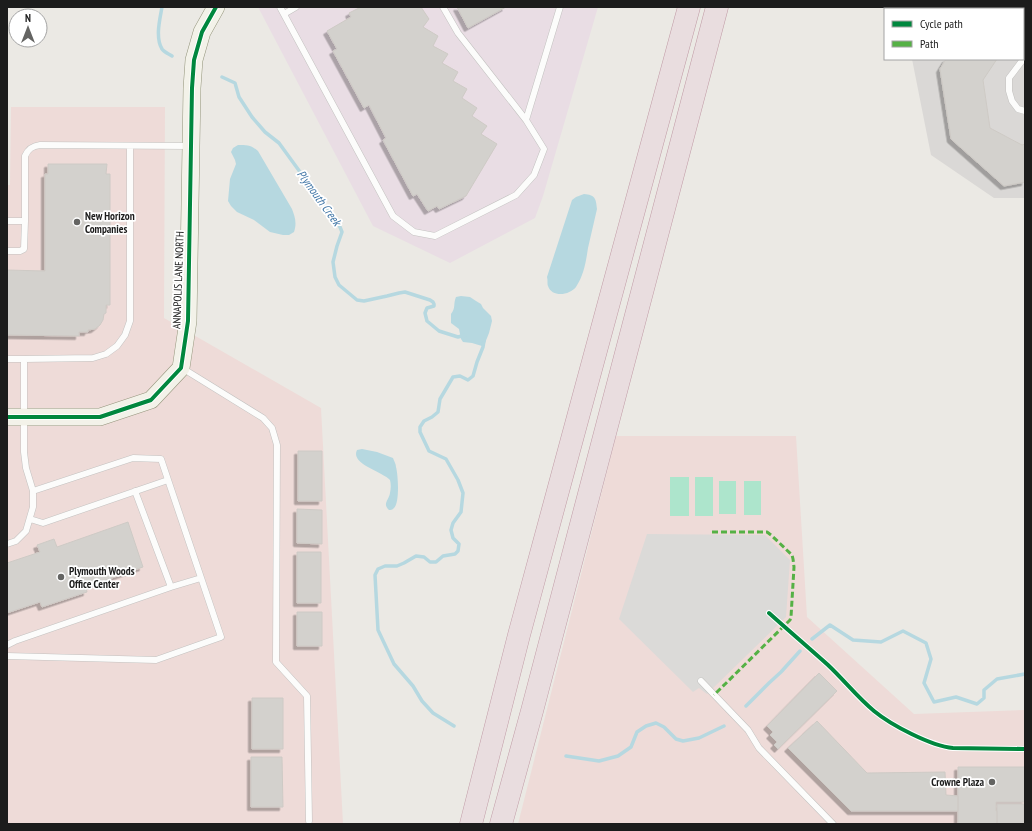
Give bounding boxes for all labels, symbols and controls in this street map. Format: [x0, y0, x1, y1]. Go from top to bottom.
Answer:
north arrow [8, 8, 48, 48]
legend [884, 8, 1024, 60]
text: N [25, 11, 31, 25]
text: Cycle path [920, 16, 963, 31]
text: Path [920, 36, 938, 51]
water label: Plymouth Creek [294, 167, 345, 230]
place label: New Horizon Companies [85, 209, 135, 236]
marker: New Horizon Companies [72, 217, 82, 227]
street label: ANNAPOLIS LANE NORTH [169, 231, 187, 329]
place label: Plymouth Woods Office Center [69, 564, 135, 591]
marker: Plymouth Woods Office Center [56, 572, 66, 582]
place label: Crowne Plaza [931, 775, 984, 789]
marker: Crowne Plaza [987, 777, 997, 787]

